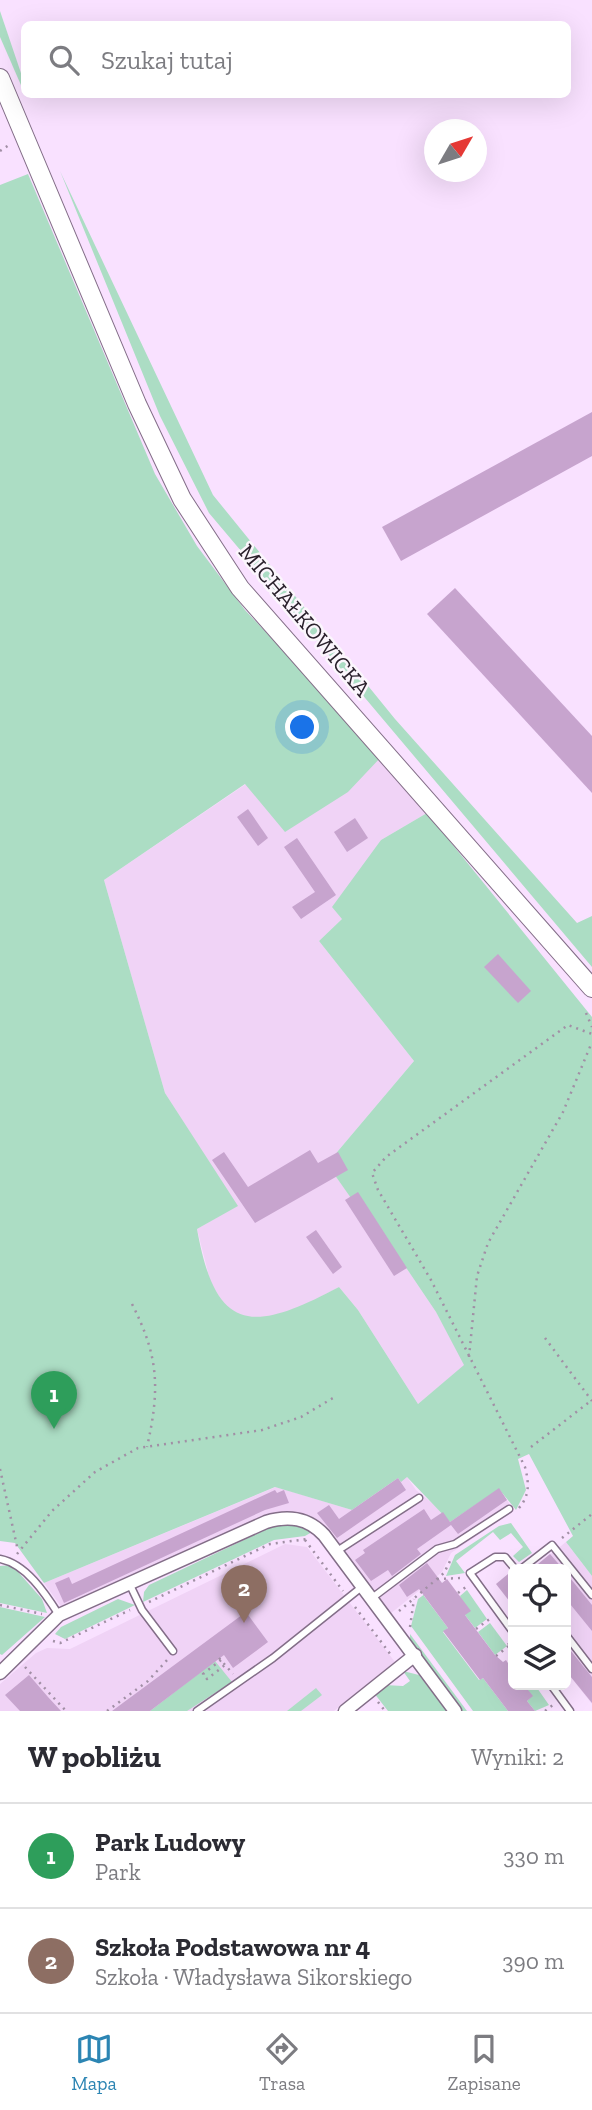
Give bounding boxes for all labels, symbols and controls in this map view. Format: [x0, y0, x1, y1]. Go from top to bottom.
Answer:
search box [21, 21, 571, 98]
icon: search [45, 41, 83, 79]
text: Szukaj tutaj [101, 44, 233, 76]
north arrow [424, 119, 487, 182]
street label: MICHAŁKOWICKA [233, 538, 378, 703]
your location [285, 710, 319, 744]
pin: 1 [31, 1371, 77, 1429]
map controls [508, 1564, 571, 1690]
button: locate [508, 1564, 571, 1627]
pin: 2 [221, 1565, 267, 1623]
button: layers [508, 1627, 571, 1690]
text: W pobliżu [28, 1739, 161, 1775]
text: Wyniki: 2 [471, 1743, 564, 1771]
text: Park Ludowy [95, 1826, 245, 1858]
text: 1 [46, 1842, 56, 1870]
text: 330 m [503, 1842, 564, 1870]
text: Park [95, 1858, 141, 1886]
text: Szkoła Podstawowa nr 4 [95, 1931, 370, 1963]
text: 2 [45, 1947, 57, 1975]
text: 390 m [502, 1947, 564, 1975]
text: Szkoła · Władysława Sikorskiego [95, 1963, 412, 1991]
tab: Mapa [71, 2030, 117, 2095]
tab: Trasa [259, 2030, 305, 2095]
tab: Zapisane [448, 2030, 521, 2095]

